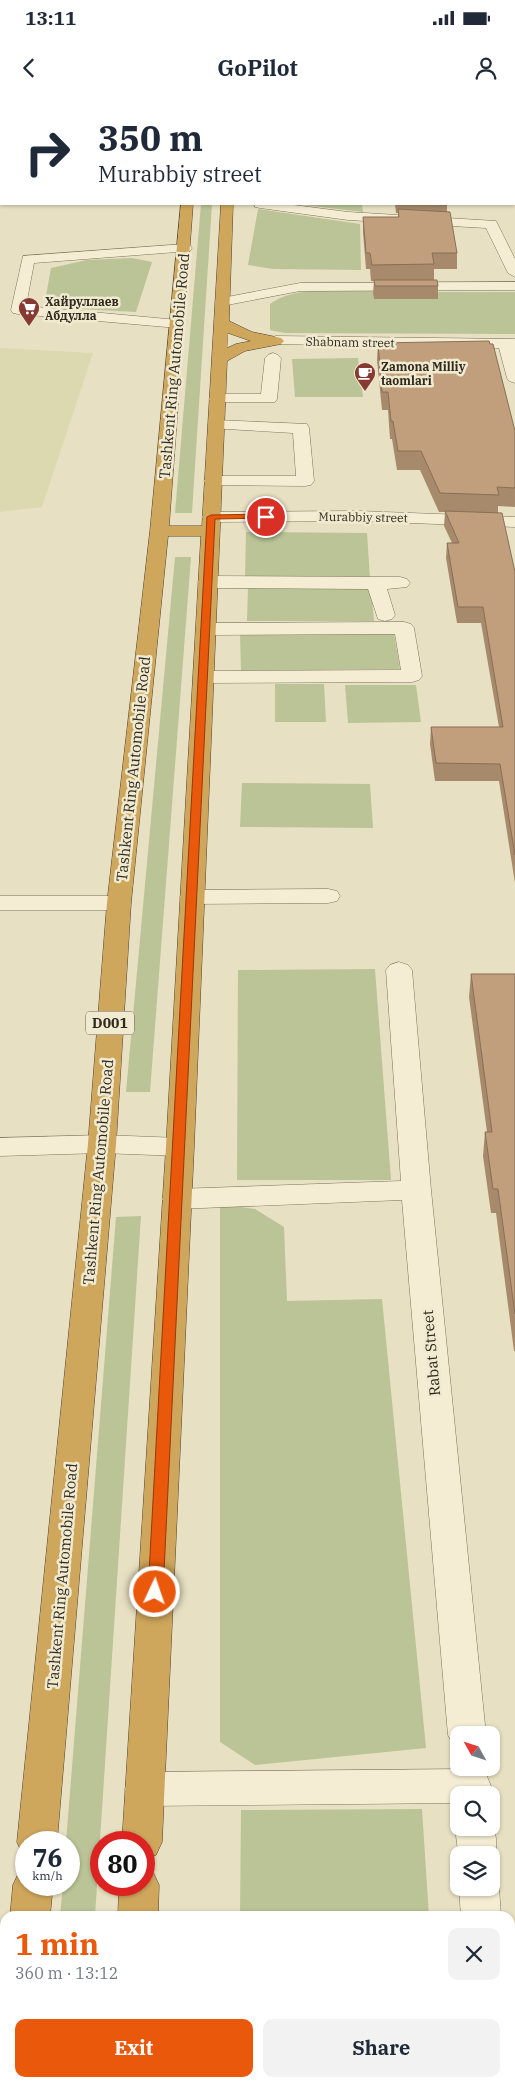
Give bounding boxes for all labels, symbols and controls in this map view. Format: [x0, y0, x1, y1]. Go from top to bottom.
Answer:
text: 13:11 [25, 6, 76, 30]
text: GoPilot [217, 53, 298, 82]
icon: back [15, 54, 43, 82]
icon: person [472, 54, 500, 82]
text: 350 m [98, 115, 203, 161]
icon: right [15, 120, 80, 185]
text: Murabbiy street [98, 159, 262, 188]
street label: Tashkent Ring Automobile Road [155, 252, 193, 480]
place label: Хайруллаев Абдулла [45, 294, 119, 323]
supermarket icon: Хайруллаев Абдулла [17, 296, 41, 327]
street label: Shabnam street [305, 334, 395, 350]
place label: Zamona Milliy taomlari [381, 359, 466, 388]
cafe icon: Zamona Milliy taomlari [353, 361, 377, 392]
pin [245, 496, 287, 538]
icon: arrive [252, 503, 280, 531]
street label: Murabbiy street [318, 509, 408, 525]
street label: Tashkent Ring Automobile Road [112, 655, 154, 883]
road number: D001 [86, 1011, 134, 1034]
street label: Tashkent Ring Automobile Road [79, 1058, 117, 1286]
street label: Rabat Street [418, 1309, 444, 1397]
street label: Tashkent Ring Automobile Road [43, 1462, 81, 1690]
position arrow [128, 1565, 180, 1617]
north arrow [450, 1726, 500, 1776]
map controls [450, 1726, 500, 1896]
button: search [450, 1786, 500, 1836]
speed limit sign: 80 [90, 1831, 155, 1896]
text: 76 [32, 1841, 63, 1874]
button: layers [450, 1846, 500, 1896]
text: km/h [32, 1868, 63, 1883]
text: 1 min [15, 1924, 99, 1963]
button: close [448, 1928, 500, 1980]
text: 360 m · 13:12 [15, 1963, 118, 1983]
button: Exit [15, 2019, 253, 2077]
button: Share [263, 2019, 500, 2077]

